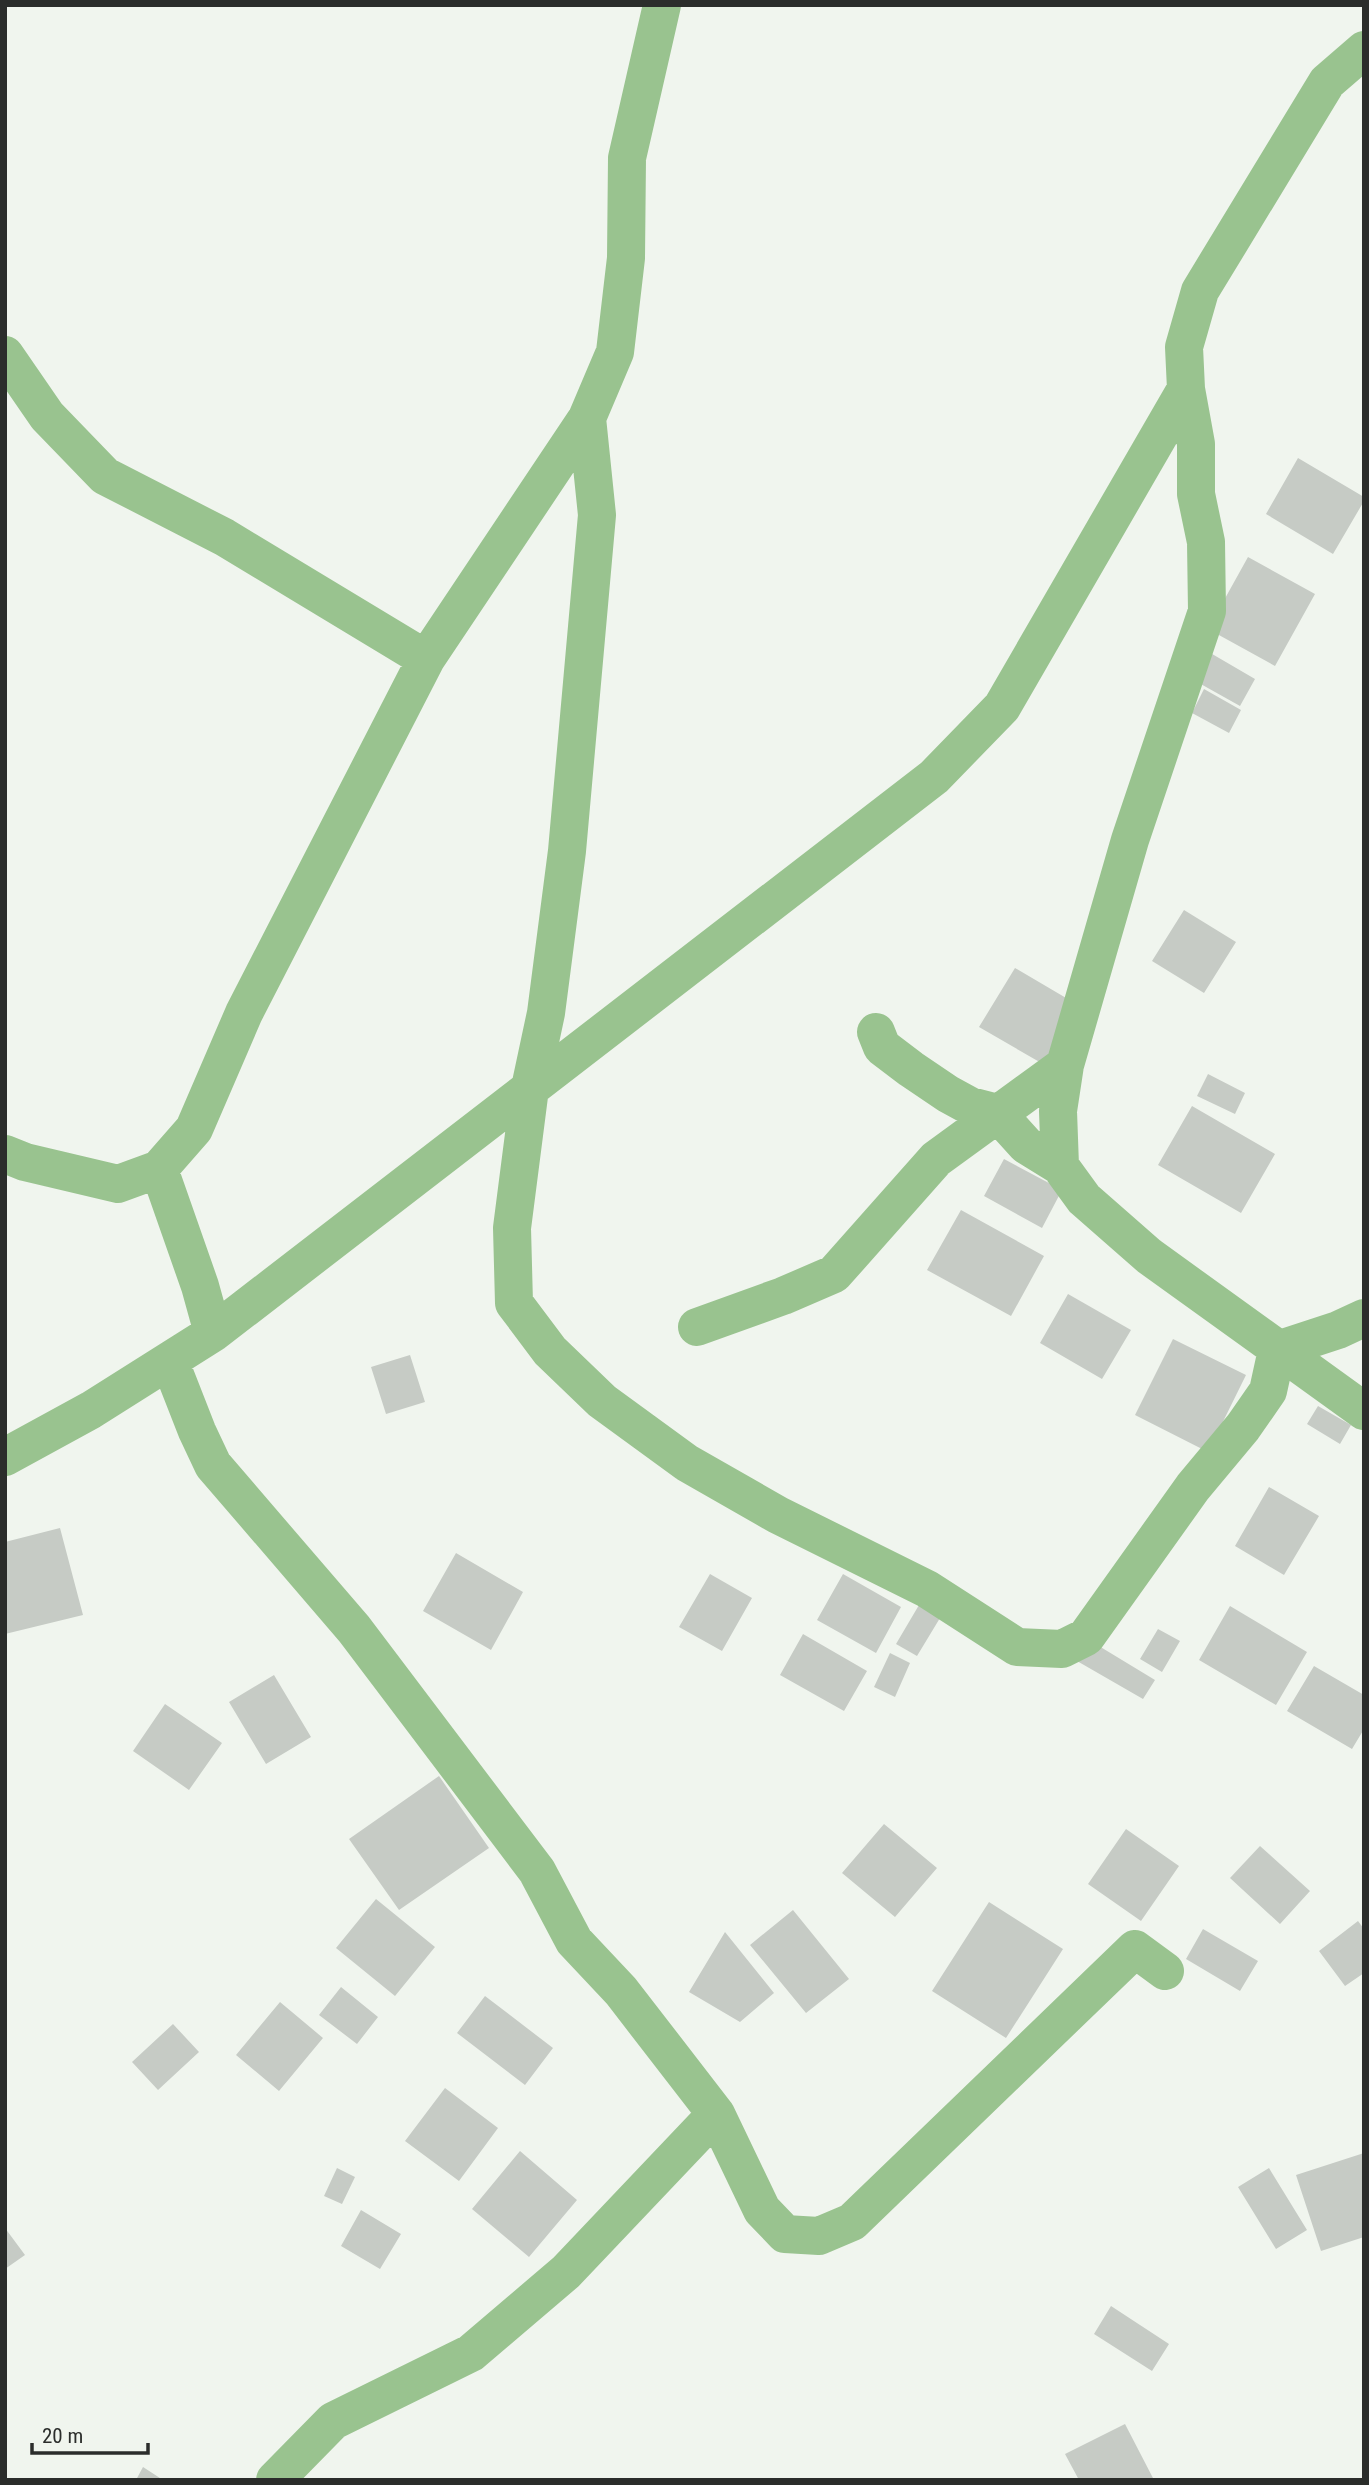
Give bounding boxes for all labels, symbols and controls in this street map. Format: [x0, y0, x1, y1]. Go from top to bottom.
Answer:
scale bar [32, 2412, 147, 2456]
text: 20 m [42, 2424, 83, 2448]

